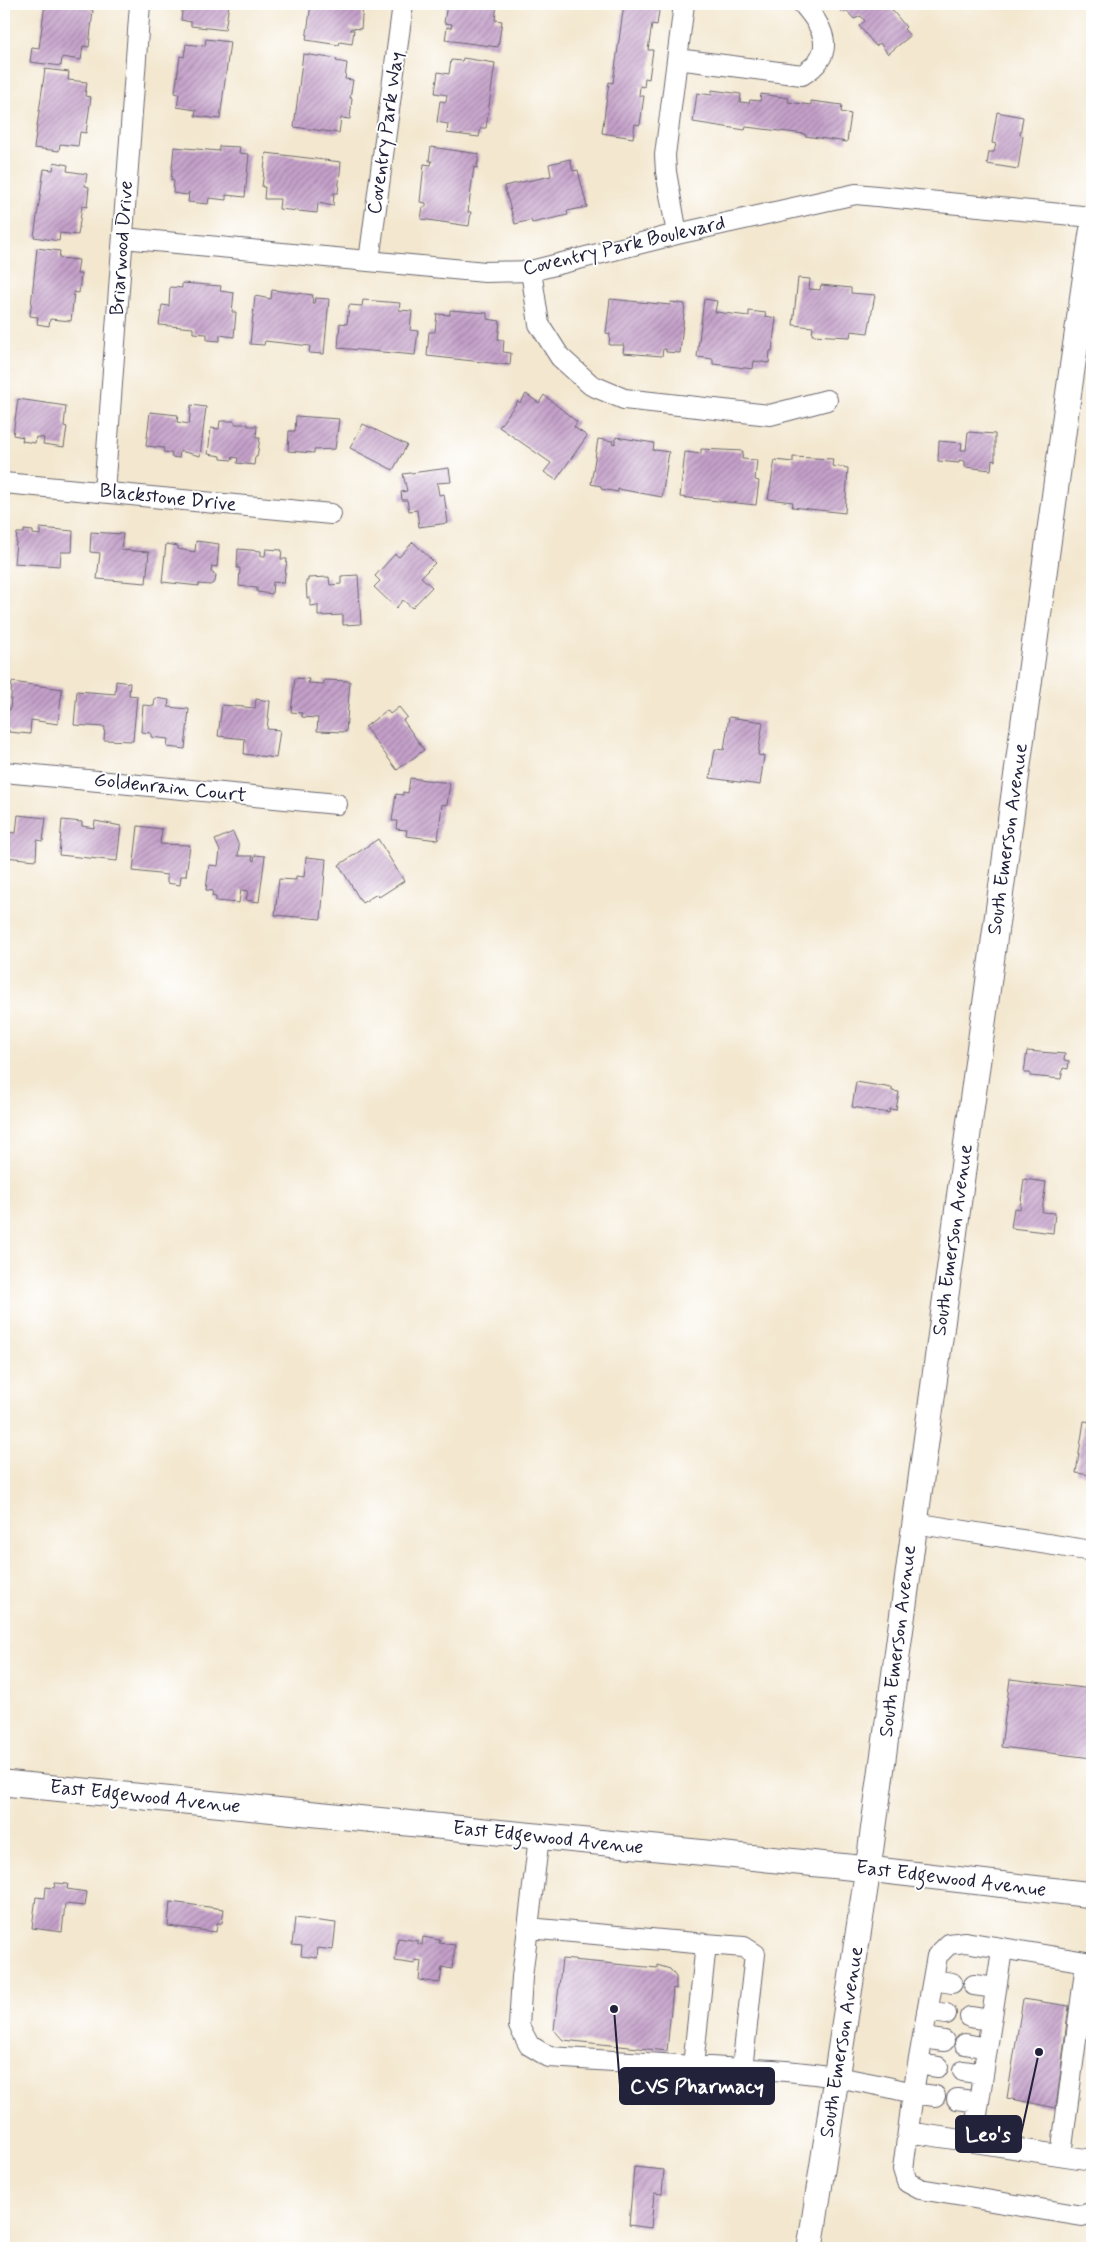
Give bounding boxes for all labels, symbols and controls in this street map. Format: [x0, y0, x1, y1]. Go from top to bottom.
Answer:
street label: Coventry Park Way [361, 50, 411, 216]
street label: Briarwood Drive [104, 180, 140, 316]
street label: Coventry Park Boulevard [520, 210, 728, 282]
street label: Blackstone Drive [98, 477, 238, 519]
street label: South Emerson Avenue [981, 741, 1035, 937]
street label: Goldenrain Court [92, 767, 248, 809]
street label: South Emerson Avenue [926, 1142, 980, 1338]
street label: South Emerson Avenue [873, 1543, 923, 1739]
street label: East Edgewood Avenue [48, 1774, 242, 1822]
street label: East Edgewood Avenue [451, 1815, 645, 1863]
street label: East Edgewood Avenue [854, 1854, 1048, 1906]
street label: South Emerson Avenue [814, 1944, 870, 2140]
callout: CVS Pharmacy [620, 2068, 774, 2104]
text: CVS Pharmacy [630, 2073, 764, 2101]
callout: Leo's [956, 2116, 1021, 2152]
text: Leo's [965, 2121, 1012, 2149]

